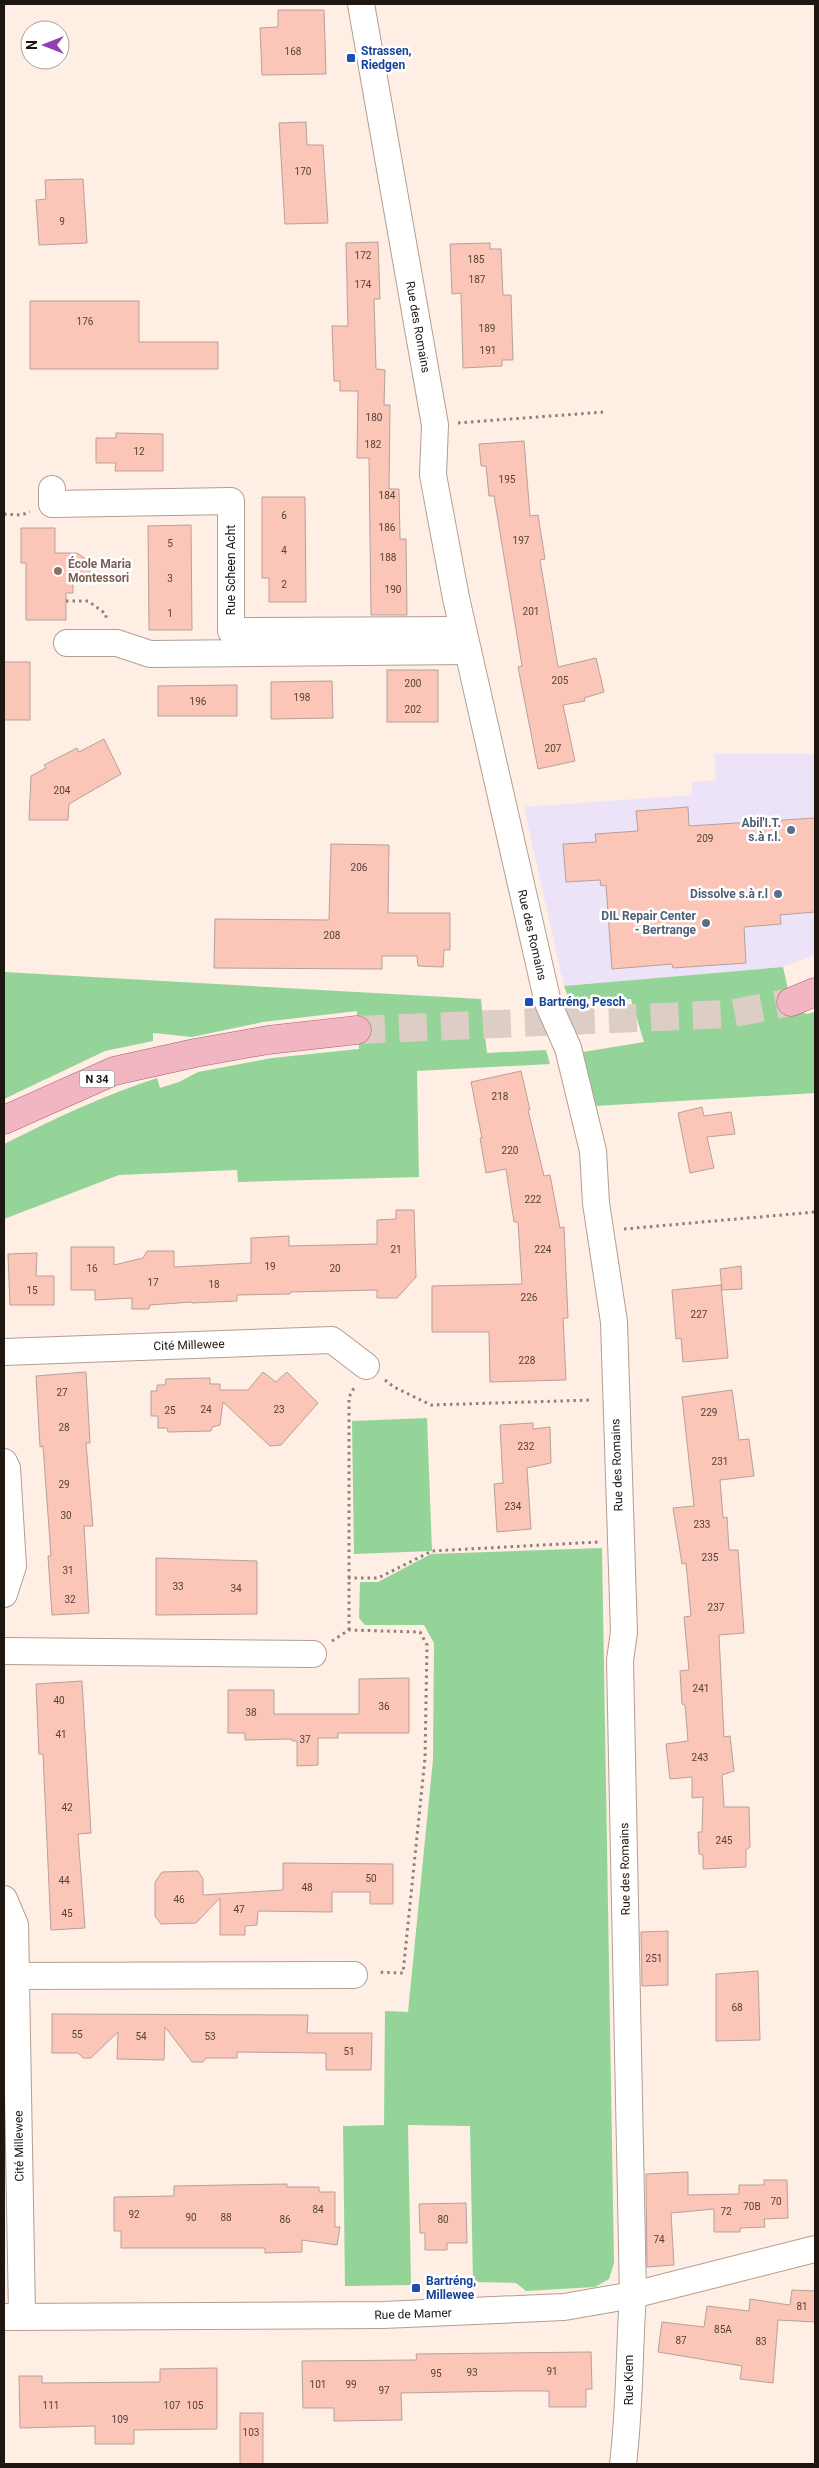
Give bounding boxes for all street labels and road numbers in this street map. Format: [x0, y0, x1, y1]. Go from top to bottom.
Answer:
street label: Rue des Romains [403, 280, 433, 374]
street label: Rue Scheen Acht [224, 525, 238, 615]
street label: Rue des Romains [515, 888, 549, 982]
road number: N 34 [80, 1070, 114, 1088]
street label: Cité Millewee [153, 1337, 225, 1353]
street label: Rue des Romains [608, 1418, 626, 1512]
street label: Rue des Romains [617, 1823, 633, 1915]
street label: Cité Millewee [11, 2110, 27, 2182]
street label: Rue de Mamer [374, 2306, 452, 2322]
street label: Rue Kiem [622, 2355, 636, 2405]

